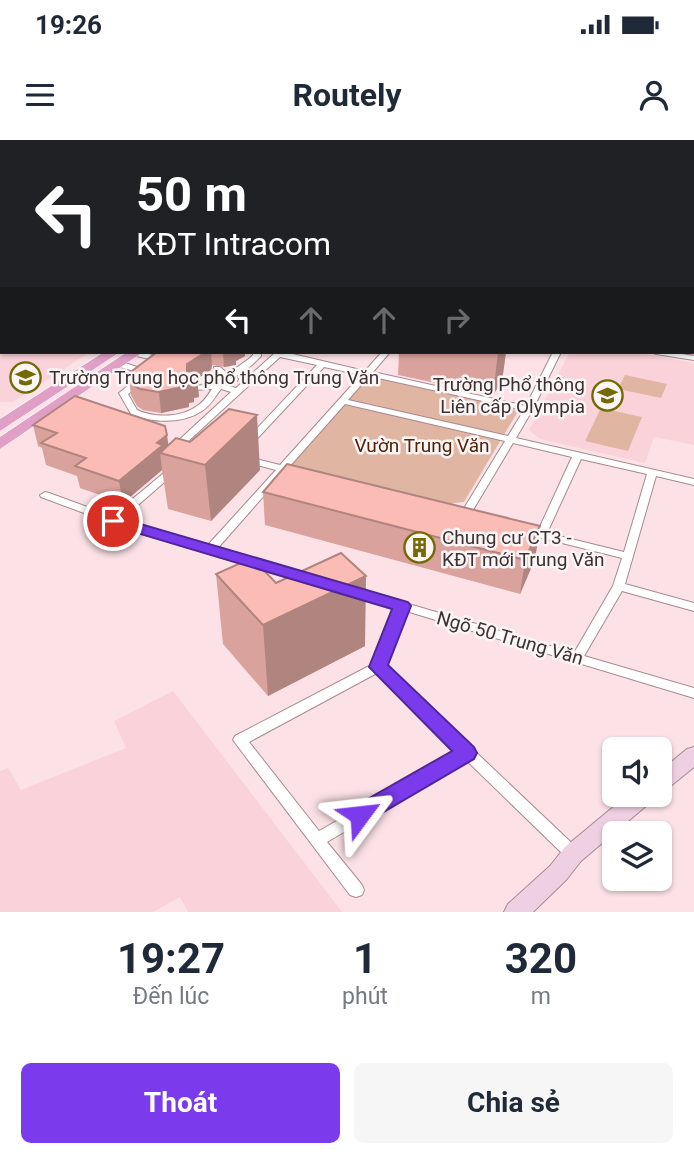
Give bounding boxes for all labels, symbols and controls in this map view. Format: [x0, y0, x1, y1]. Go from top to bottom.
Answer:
text: 19:26 [35, 10, 102, 40]
icon: menu [21, 76, 59, 114]
text: Routely [292, 76, 402, 114]
icon: person [635, 76, 673, 114]
text: 50 m [136, 166, 247, 223]
icon: left [21, 168, 112, 259]
text: KĐT Intracom [136, 225, 331, 263]
icon: left [219, 301, 257, 339]
icon: ahead [292, 301, 330, 339]
icon: ahead [365, 301, 403, 339]
icon: right [438, 301, 476, 339]
school or university icon: Trường Trung học phổ thông Trung Văn [9, 360, 43, 394]
place label: Trường Trung học phổ thông Trung Văn [49, 366, 379, 389]
place label: Trường Phổ thông Liên cấp Olympia [433, 373, 585, 418]
school or university icon: Trường Phổ thông Liên cấp Olympia [591, 378, 625, 412]
park label: Vườn Trung Văn [354, 434, 490, 457]
pin [83, 491, 143, 551]
icon: arrive [94, 502, 132, 540]
place label: Chung cư CT3 - KĐT mới Trung Văn [442, 526, 605, 571]
building icon: Chung cư CT3 - KĐT mới Trung Văn [402, 531, 436, 565]
street label: Ngõ 50 Trung Văn [434, 606, 586, 670]
map controls [602, 737, 672, 891]
button: sound [602, 737, 672, 807]
position arrow [323, 778, 397, 852]
button: layers [602, 821, 672, 891]
text: 19:27 [117, 934, 225, 983]
text: 1 [353, 934, 377, 983]
text: 320 [505, 934, 577, 983]
text: Đến lúc [133, 983, 209, 1010]
text: phút [342, 983, 388, 1010]
text: m [531, 983, 551, 1010]
button: Thoát [21, 1063, 340, 1143]
button: Chia sẻ [354, 1063, 673, 1143]

